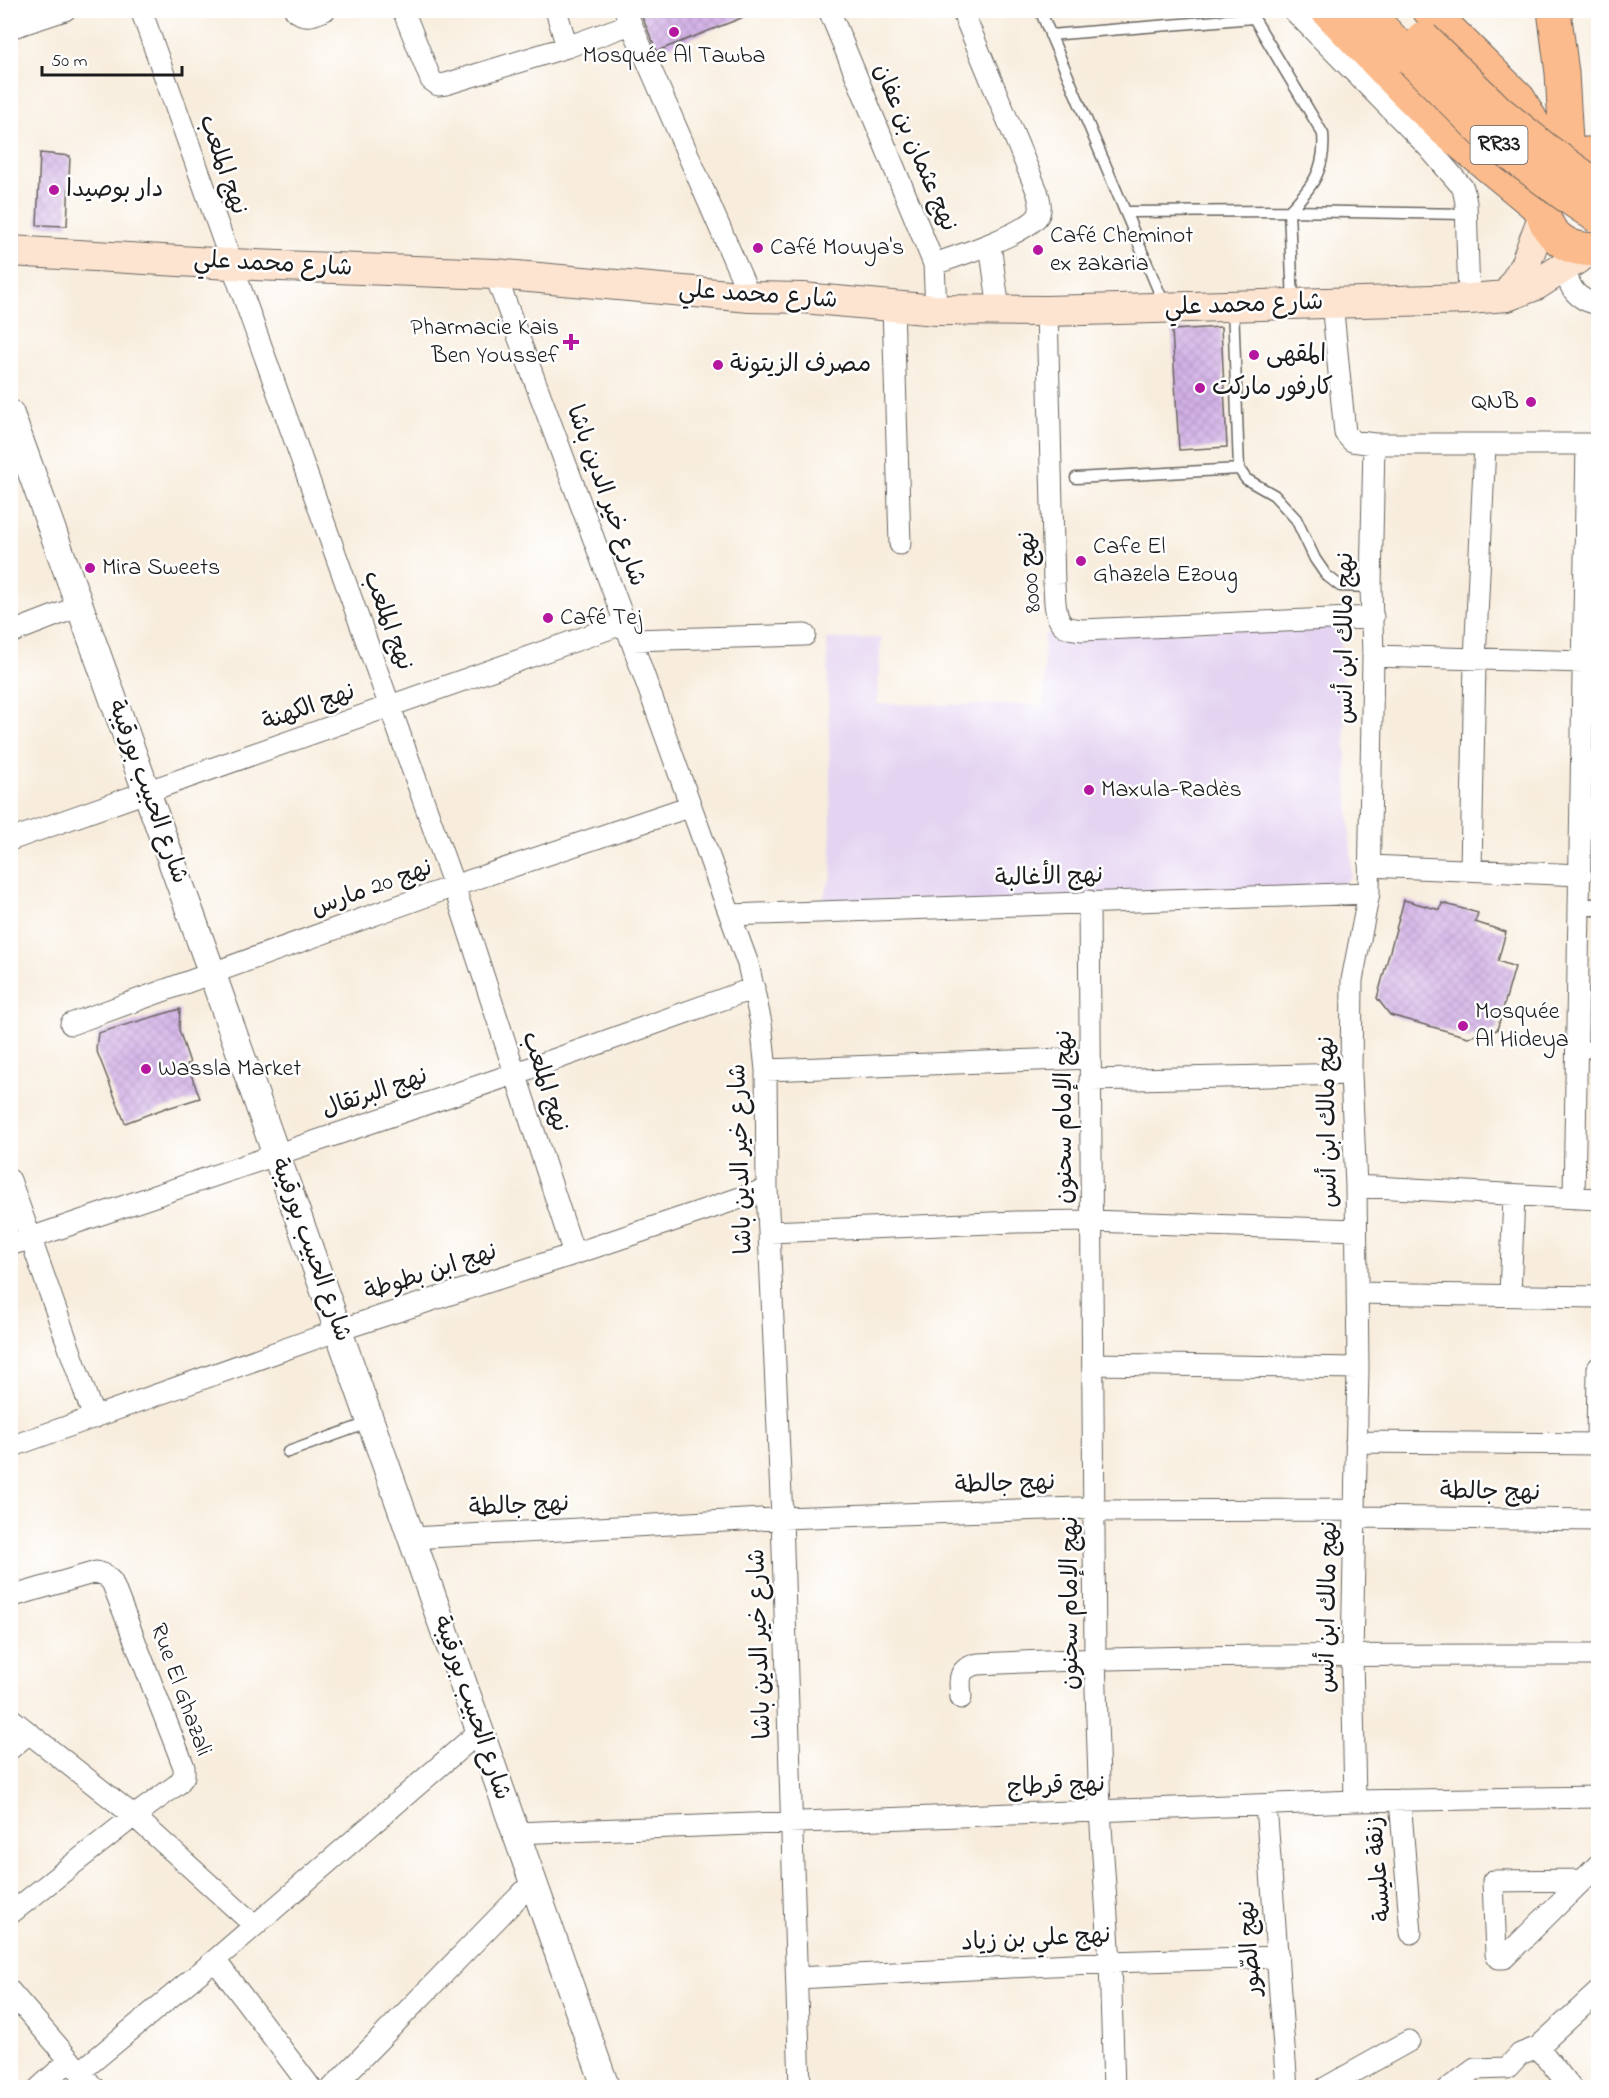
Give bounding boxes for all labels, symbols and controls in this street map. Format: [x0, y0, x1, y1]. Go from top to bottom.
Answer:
marker: Mosquée Al Tawba [667, 25, 681, 39]
scale bar [42, 39, 182, 77]
place label: Mosquée Al Tawba [583, 39, 765, 74]
text: 50 m [51, 49, 88, 75]
street label: نهج عثمان بن عفان [863, 59, 965, 237]
street label: نهج الملعب [189, 110, 255, 220]
road number: RR33 [1470, 126, 1528, 164]
place label: دار بوصيدا [66, 173, 163, 208]
marker: دار بوصيدا [47, 183, 61, 197]
place label: Café Cheminot ex zakaria [1050, 219, 1193, 282]
place label: Café Mouya's [770, 231, 904, 267]
marker: Café Mouya's [751, 241, 765, 255]
street label: شارع محمد علي [193, 243, 353, 288]
marker: Café Cheminot ex zakaria [1031, 243, 1045, 257]
street label: شارع محمد علي [677, 273, 839, 320]
street label: شارع محمد علي [1164, 286, 1324, 327]
place label: Pharmacie Kais Ben Youssef [410, 311, 560, 374]
marker: Pharmacie Kais Ben Youssef [564, 335, 578, 349]
place label: المقهى [1266, 338, 1326, 373]
place label: مصرف الزيتونة [730, 348, 871, 383]
marker: المقهى [1247, 348, 1261, 362]
marker: مصرف الزيتونة [711, 358, 725, 372]
place label: كارفور ماركت [1212, 371, 1333, 406]
marker: كارفور ماركت [1193, 381, 1207, 395]
place label: QNB [1471, 385, 1519, 420]
marker: QNB [1524, 395, 1538, 409]
street label: شارع خير الدين باشا [556, 400, 654, 592]
street label: نهج 8000 [1010, 530, 1052, 614]
place label: Cafe El Ghazela Ezoug [1093, 530, 1238, 593]
place label: Mira Sweets [102, 551, 220, 586]
street label: نهج مالك ابن أنس [1329, 552, 1364, 724]
marker: Cafe El Ghazela Ezoug [1074, 554, 1088, 568]
marker: Mira Sweets [83, 561, 97, 575]
street label: نهج الملعب [353, 566, 421, 676]
place label: Café Tej [560, 601, 643, 636]
marker: Café Tej [541, 611, 555, 625]
street label: نهج الكهنة [258, 675, 360, 741]
street label: شارع الحبيب بورقيبة [97, 695, 197, 889]
place label: Maxula-Radès [1101, 773, 1242, 808]
marker: Maxula-Radès [1082, 783, 1096, 797]
street label: نهج 20 مارس [306, 851, 438, 927]
street label: نهج الأغالبة [994, 857, 1104, 897]
place label: Mosquée Al Hideya [1475, 995, 1569, 1059]
marker: Mosquée Al Hideya [1456, 1019, 1470, 1033]
street label: نهج الملعب [511, 1027, 577, 1137]
street label: نهج الإمام سحنون [1048, 1030, 1083, 1204]
street label: نهج مالك ابن أنس [1310, 1036, 1348, 1208]
place label: Wassla Market [158, 1052, 301, 1087]
street label: نهج البرتقال [317, 1060, 433, 1128]
marker: Wassla Market [139, 1062, 153, 1076]
street label: شارع خير الدين باشا [721, 1063, 763, 1255]
street label: شارع الحبيب بورقيبة [260, 1153, 360, 1347]
street label: نهج ابن بطوطة [360, 1235, 502, 1311]
street label: نهج جالطة [954, 1466, 1056, 1504]
street label: نهج جالطة [1439, 1475, 1541, 1511]
street label: نهج جالطة [468, 1487, 570, 1527]
street label: نهج الإمام سحنون [1054, 1516, 1089, 1690]
street label: نهج مالك ابن أنس [1310, 1521, 1348, 1693]
street label: شارع خير الدين باشا [740, 1548, 782, 1740]
street label: شارع الحبيب بورقيبة [423, 1611, 519, 1805]
street label: Rue El Ghazali [140, 1619, 220, 1761]
street label: نهج قرطاج [1006, 1768, 1106, 1806]
street label: زنقة عليسة [1358, 1815, 1402, 1923]
street label: نهج الصّور [1230, 1899, 1272, 1999]
street label: نهج علي بن زياد [960, 1919, 1112, 1962]

